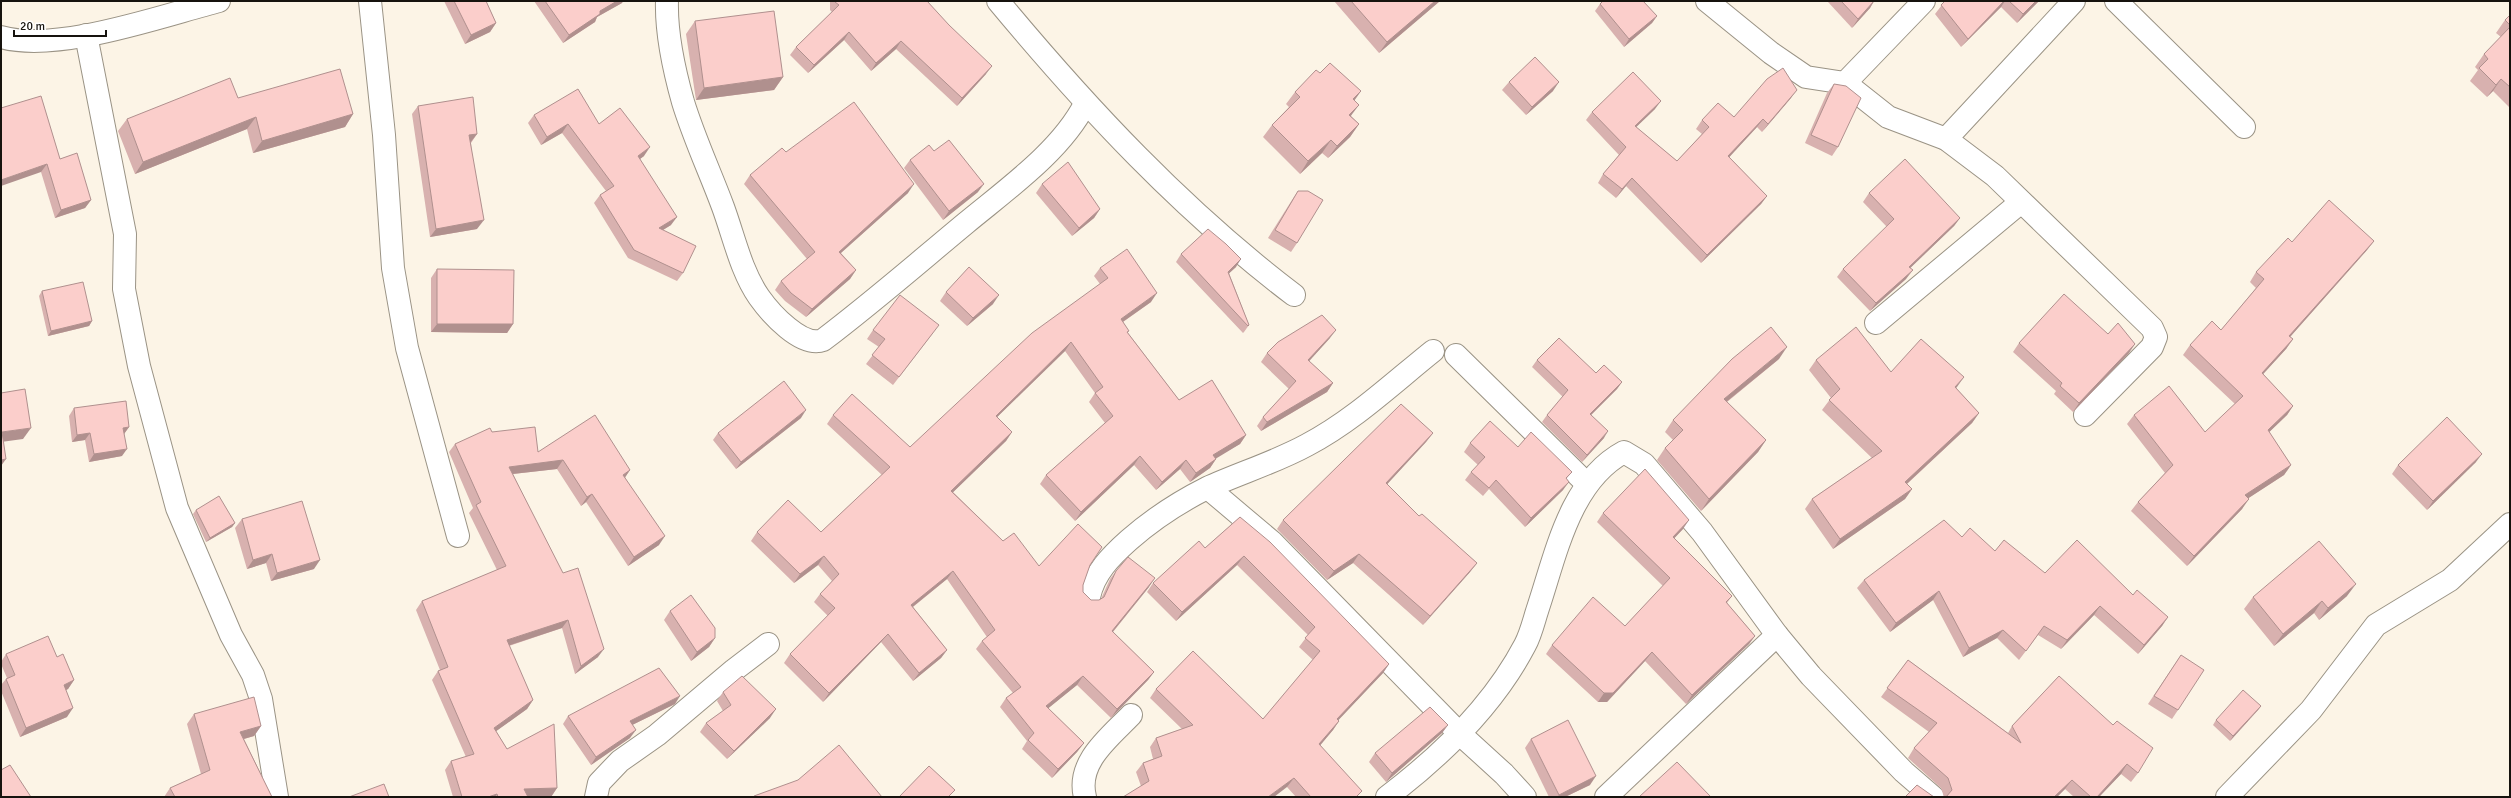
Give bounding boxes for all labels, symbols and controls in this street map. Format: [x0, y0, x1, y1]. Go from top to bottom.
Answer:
scale bar [14, 12, 106, 38]
text: 20 m [20, 19, 45, 34]

